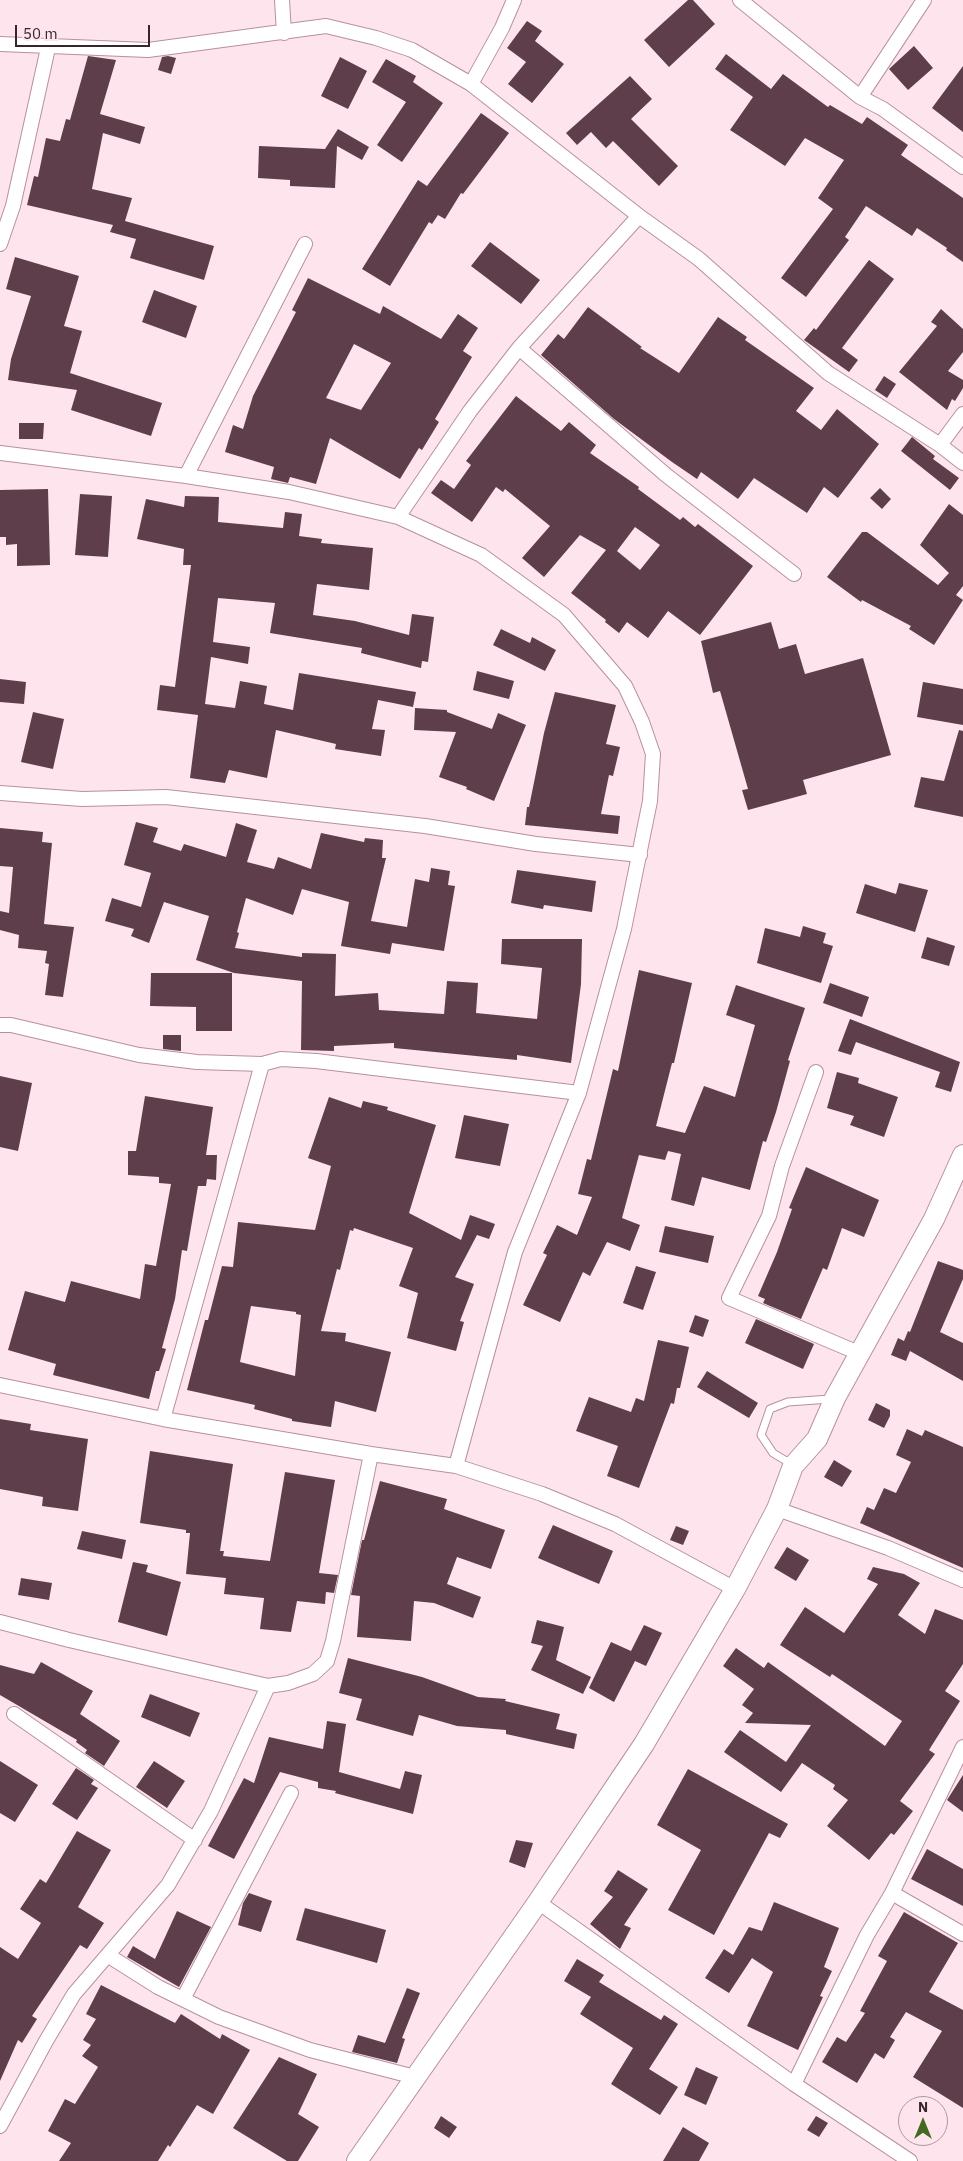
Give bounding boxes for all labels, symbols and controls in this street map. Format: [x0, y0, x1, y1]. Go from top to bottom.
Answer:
scale bar [18, 15, 152, 47]
text: 50 m [23, 24, 58, 43]
north arrow [898, 2096, 948, 2146]
text: N [918, 2098, 928, 2116]

